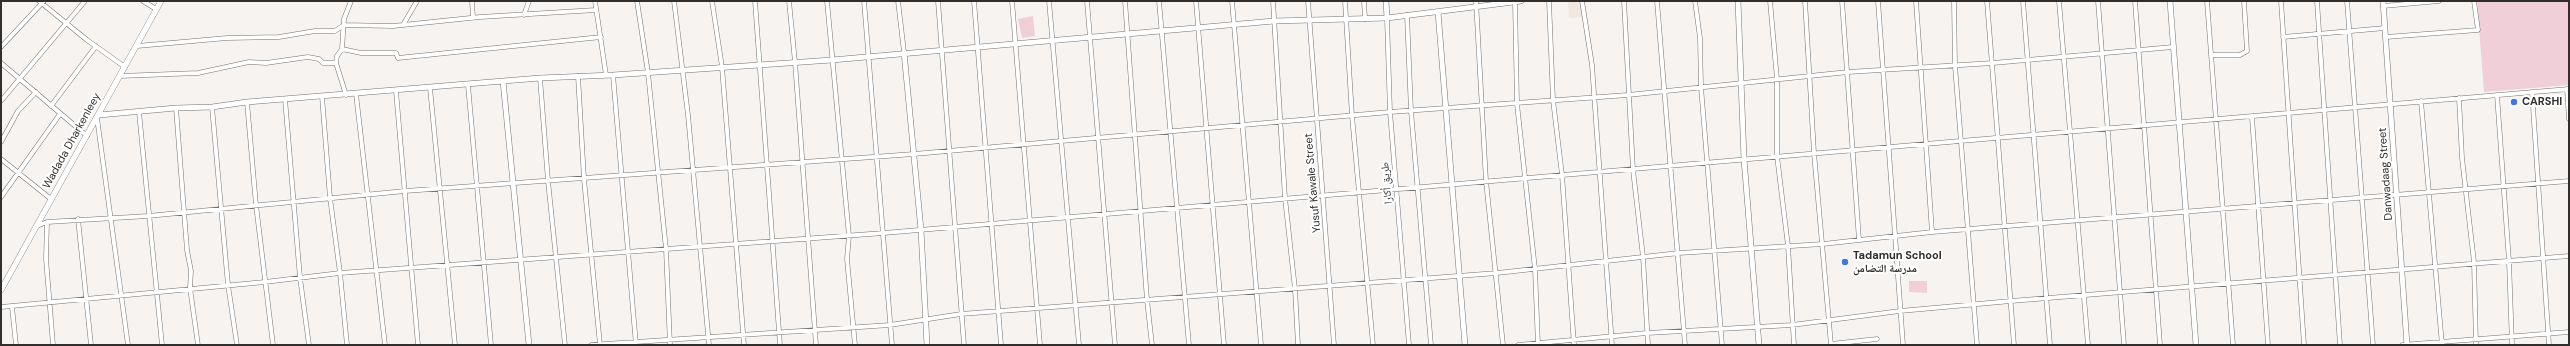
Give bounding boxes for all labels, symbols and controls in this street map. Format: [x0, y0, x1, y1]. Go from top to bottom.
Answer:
street label: Wadada Dharkenleey [40, 91, 104, 191]
place label: CARSHI [2522, 95, 2562, 109]
marker: CARSHI [2509, 97, 2519, 107]
street label: Danwadaag Street [2376, 127, 2396, 221]
street label: Yusuf Kawale Street [1302, 133, 1324, 233]
street label: طريق أكارا [1379, 161, 1395, 205]
place label: Tadamun School مدرسة التضامن [1853, 249, 1942, 275]
marker: Tadamun School مدرسة التضامن [1840, 257, 1850, 267]

